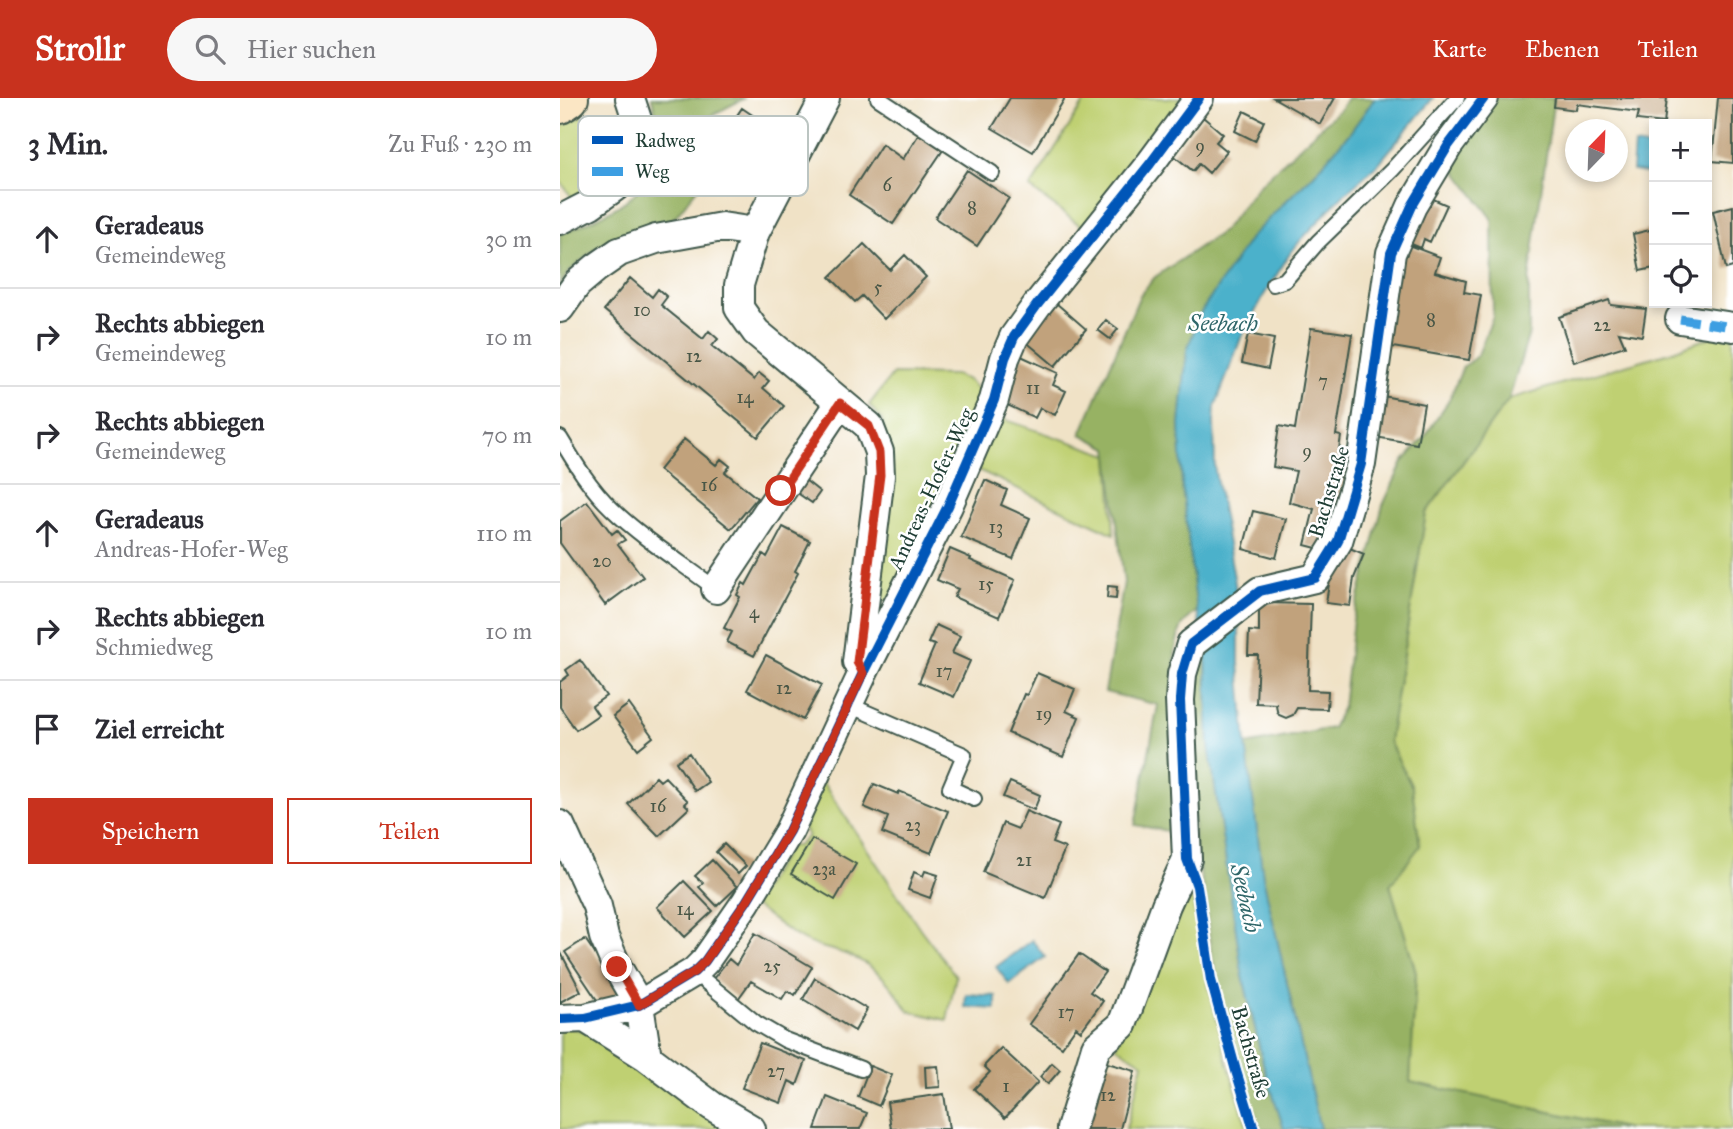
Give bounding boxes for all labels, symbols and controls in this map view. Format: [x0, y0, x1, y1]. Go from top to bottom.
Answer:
search box [167, 18, 657, 81]
text: Strollr [35, 29, 125, 69]
icon: search [191, 30, 229, 68]
text: Hier suchen [247, 33, 376, 65]
text: Karte [1432, 34, 1487, 64]
text: Ebenen [1525, 34, 1600, 64]
text: Teilen [1638, 34, 1698, 64]
legend [578, 116, 808, 196]
north arrow [1565, 119, 1628, 182]
map controls [1649, 119, 1712, 308]
button: + [1649, 119, 1712, 182]
text: 3 Min. [28, 126, 108, 162]
text: Radweg [635, 129, 695, 153]
text: Zu Fuß · 230 m [388, 130, 532, 158]
house number: 9 [1195, 135, 1205, 157]
text: Weg [635, 160, 669, 184]
house number: 6 [882, 174, 892, 196]
button: − [1649, 182, 1712, 245]
house number: 8 [967, 197, 977, 219]
text: Geradeaus [95, 209, 204, 241]
icon: ahead [28, 220, 66, 258]
text: 30 m [485, 225, 532, 253]
text: Gemeindeweg [95, 241, 225, 269]
button: locate [1649, 245, 1712, 308]
house number: 5 [874, 276, 883, 298]
house number: 10 [633, 299, 651, 321]
text: Rechts abbiegen [95, 307, 265, 339]
water label: Seebach [1187, 309, 1258, 337]
house number: 8 [1426, 309, 1436, 331]
house number: 22 [1593, 314, 1611, 336]
icon: right [28, 318, 66, 356]
text: 10 m [485, 323, 532, 351]
text: Gemeindeweg [95, 339, 225, 367]
house number: 12 [686, 345, 702, 367]
house number: 7 [1318, 370, 1328, 392]
house number: 11 [1026, 377, 1040, 399]
house number: 14 [736, 386, 755, 408]
street label: Andreas-Hofer-Weg [882, 404, 980, 575]
text: Rechts abbiegen [95, 405, 265, 437]
icon: right [28, 416, 66, 454]
text: 70 m [482, 421, 532, 449]
text: Gemeindeweg [95, 437, 225, 465]
house number: 9 [1302, 440, 1312, 462]
street label: Bachstraße [1303, 443, 1355, 541]
house number: 16 [701, 474, 718, 496]
route start [765, 475, 796, 506]
text: Geradeaus [95, 503, 204, 535]
icon: ahead [28, 514, 66, 552]
house number: 13 [989, 516, 1003, 538]
text: 110 m [476, 519, 532, 547]
text: Andreas-Hofer-Weg [95, 535, 288, 563]
house number: 20 [592, 550, 612, 572]
house number: 15 [978, 573, 994, 595]
text: Rechts abbiegen [95, 601, 265, 633]
house number: 4 [749, 601, 760, 623]
icon: right [28, 612, 66, 650]
text: 10 m [485, 617, 532, 645]
text: Schmiedweg [95, 633, 212, 661]
house number: 17 [936, 660, 952, 682]
house number: 12 [776, 677, 792, 699]
house number: 19 [1036, 703, 1052, 725]
icon: arrive [28, 710, 66, 748]
text: Ziel erreicht [95, 713, 224, 745]
house number: 16 [650, 795, 667, 817]
button: Speichern [28, 798, 273, 864]
button: Teilen [287, 798, 532, 864]
house number: 23 [905, 814, 921, 836]
house number: 21 [1016, 849, 1032, 871]
house number: 23a [812, 858, 836, 880]
water label: Seebach [1224, 860, 1268, 935]
house number: 14 [676, 898, 695, 920]
route end [601, 951, 632, 982]
house number: 25 [763, 955, 781, 977]
house number: 17 [1058, 1001, 1074, 1023]
street label: Bachstraße [1225, 1003, 1277, 1101]
house number: 27 [767, 1060, 785, 1082]
house number: 1 [1002, 1075, 1010, 1097]
house number: 12 [1100, 1084, 1116, 1106]

